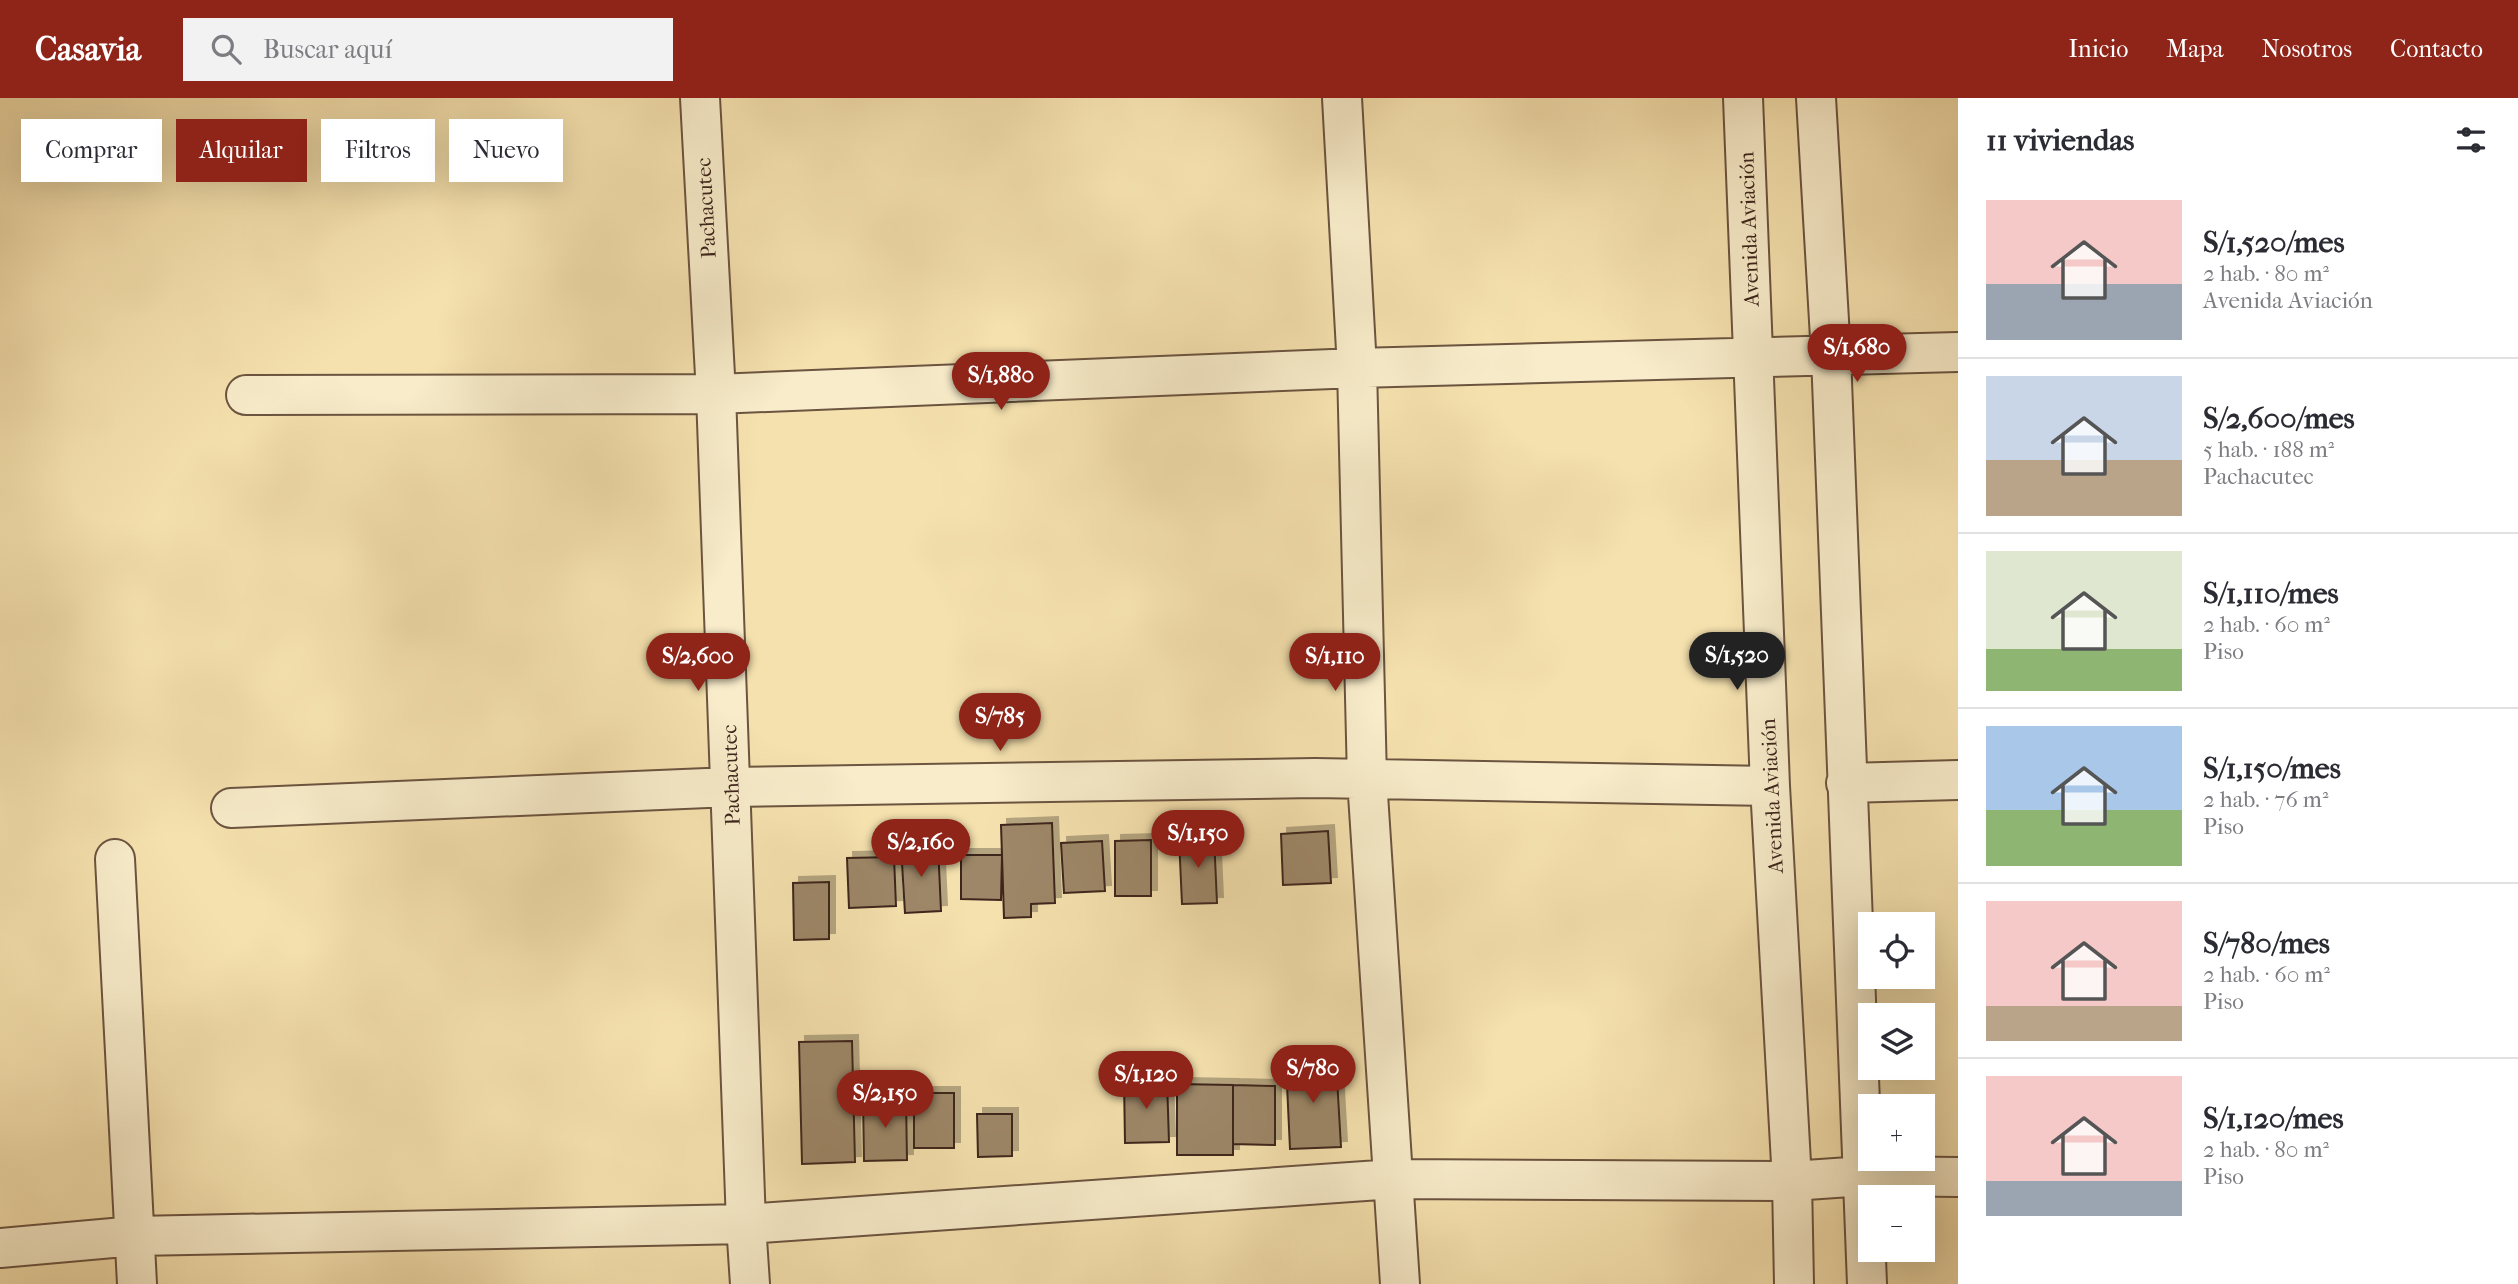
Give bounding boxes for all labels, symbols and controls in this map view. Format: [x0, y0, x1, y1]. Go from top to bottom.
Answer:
search box [183, 18, 673, 81]
text: Casavia [35, 30, 141, 69]
icon: search [207, 30, 245, 68]
text: Buscar aquí [263, 34, 392, 65]
text: Inicio [2068, 35, 2128, 63]
text: Mapa [2166, 35, 2224, 63]
text: Nosotros [2262, 35, 2352, 63]
text: Contacto [2390, 35, 2483, 63]
chip: Comprar [21, 119, 162, 182]
chip: Alquilar [176, 119, 307, 182]
chip: Filtros [321, 119, 435, 182]
chip: Nuevo [449, 119, 563, 182]
icon: filters [2452, 121, 2490, 159]
text: 11 viviendas [1986, 123, 2134, 158]
street label: Avenida Aviación [1734, 151, 1764, 308]
street label: Pachacutec [691, 157, 721, 259]
text: S/1,520/mes [2203, 225, 2344, 260]
icon: home [2042, 228, 2126, 312]
text: 2 hab. · 80 m² [2203, 260, 2329, 287]
text: Avenida Aviación [2203, 287, 2373, 314]
pin: S/1,680 [1792, 324, 1922, 384]
text: S/1,680 [1823, 333, 1891, 360]
pin: S/1,880 [936, 352, 1066, 412]
text: S/1,880 [968, 361, 1034, 388]
text: S/2,600/mes [2203, 401, 2355, 436]
icon: home [2042, 404, 2126, 488]
text: 5 hab. · 188 m² [2203, 436, 2334, 463]
text: Pachacutec [2203, 463, 2314, 490]
text: S/1,110/mes [2203, 576, 2339, 611]
icon: home [2042, 579, 2126, 663]
text: 2 hab. · 60 m² [2203, 611, 2330, 638]
pin: S/1,520 [1672, 632, 1802, 692]
pin: S/2,600 [633, 634, 763, 693]
pin: S/1,110 [1270, 634, 1400, 693]
text: Piso [2203, 638, 2244, 665]
text: S/1,520 [1705, 641, 1769, 668]
text: S/2,600 [662, 642, 734, 669]
text: S/1,110 [1305, 642, 1365, 669]
pin: S/785 [951, 694, 1049, 753]
text: S/785 [975, 702, 1025, 729]
street label: Avenida Aviación [1756, 718, 1788, 875]
street label: Pachacutec [717, 724, 745, 826]
text: S/1,150/mes [2203, 751, 2341, 786]
icon: home [2042, 754, 2126, 838]
text: 2 hab. · 76 m² [2203, 786, 2328, 813]
pin: S/1,150 [1133, 810, 1263, 870]
text: Piso [2203, 813, 2244, 840]
text: S/1,150 [1167, 819, 1229, 846]
pin: S/2,160 [856, 820, 986, 879]
text: S/2,160 [887, 828, 955, 855]
map controls [1858, 912, 1935, 1262]
button: locate [1858, 912, 1935, 989]
text: S/780/mes [2203, 926, 2330, 961]
icon: home [2042, 929, 2126, 1013]
text: 2 hab. · 60 m² [2203, 961, 2330, 988]
text: Piso [2203, 988, 2244, 1015]
button: layers [1858, 1003, 1935, 1080]
pin: S/780 [1264, 1046, 1362, 1105]
pin: S/1,120 [1081, 1052, 1211, 1111]
text: S/780 [1287, 1054, 1339, 1081]
text: S/1,120 [1114, 1060, 1178, 1087]
pin: S/2,150 [820, 1070, 950, 1130]
text: S/2,150 [853, 1079, 917, 1106]
button: + [1858, 1094, 1935, 1171]
text: S/1,120/mes [2203, 1101, 2343, 1136]
icon: home [2042, 1104, 2126, 1188]
text: 2 hab. · 80 m² [2203, 1136, 2329, 1163]
text: Piso [2203, 1163, 2244, 1190]
button: − [1858, 1185, 1935, 1262]

